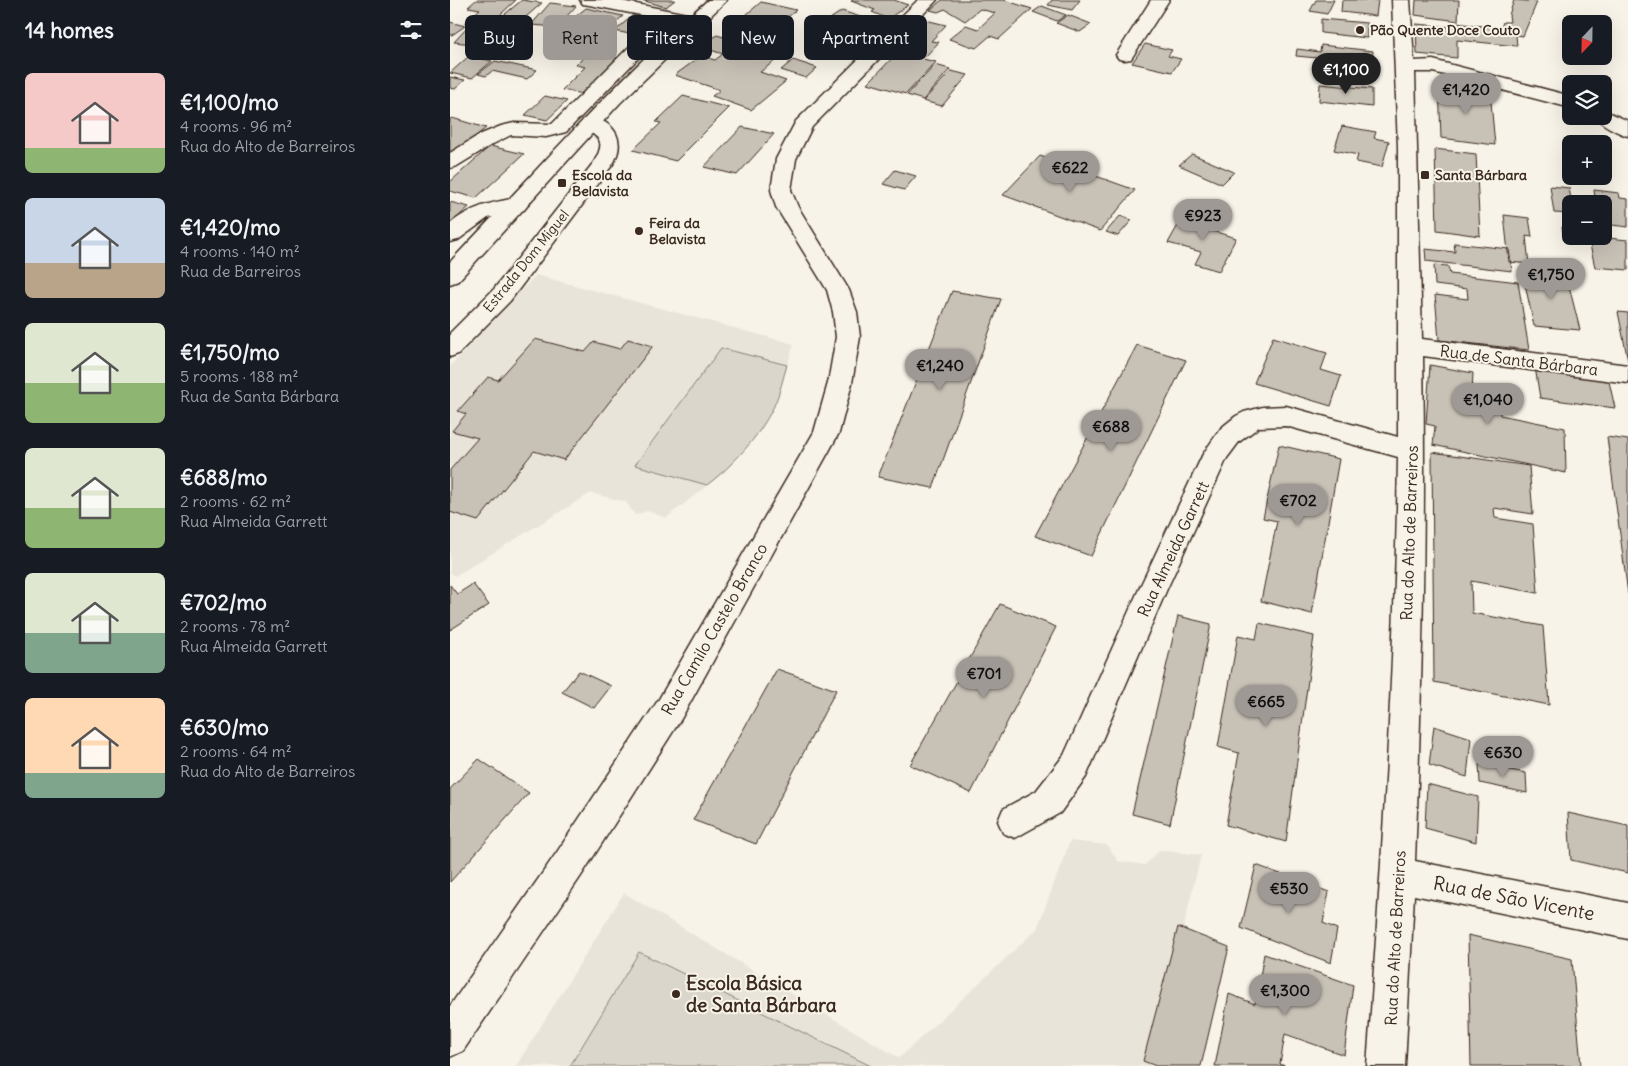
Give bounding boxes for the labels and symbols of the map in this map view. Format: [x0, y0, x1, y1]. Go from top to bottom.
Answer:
north arrow [1562, 15, 1612, 65]
place label: Pão Quente Doce Couto [1370, 21, 1520, 39]
marker: Pão Quente Doce Couto [1354, 24, 1366, 36]
pin: €1,100 [1305, 52, 1387, 95]
pin: €1,420 [1425, 72, 1507, 115]
pin: €622 [1040, 150, 1100, 193]
place label: Escola da Belavista [572, 166, 632, 200]
place label: Santa Bárbara [1435, 166, 1527, 184]
marker: Santa Bárbara [1419, 169, 1431, 181]
marker: Escola da Belavista [556, 177, 568, 189]
pin: €923 [1173, 198, 1233, 241]
street label: Estrada Dom Miguel [479, 206, 573, 316]
place label: Feira da Belavista [649, 214, 706, 248]
marker: Feira da Belavista [633, 225, 645, 237]
pin: €1,750 [1510, 258, 1592, 300]
street label: Rua de Santa Bárbara [1439, 340, 1599, 380]
pin: €1,240 [899, 348, 981, 391]
pin: €1,040 [1447, 382, 1529, 425]
pin: €688 [1081, 410, 1141, 452]
street label: Rua do Alto de Barreiros [1396, 445, 1422, 621]
street label: Rua Almeida Garrett [1133, 477, 1213, 620]
pin: €702 [1268, 484, 1328, 526]
street label: Rua Camilo Castelo Branco [657, 540, 771, 718]
pin: €701 [954, 656, 1014, 699]
pin: €665 [1236, 684, 1296, 727]
pin: €630 [1473, 736, 1533, 778]
street label: Rua do Alto de Barreiros [1380, 850, 1410, 1026]
street label: Rua de São Vicente [1431, 871, 1597, 925]
pin: €530 [1259, 872, 1319, 914]
place label: Escola Básica de Santa Bárbara [686, 971, 837, 1017]
pin: €1,300 [1244, 974, 1326, 1016]
marker: Escola Básica de Santa Bárbara [670, 988, 682, 1000]

